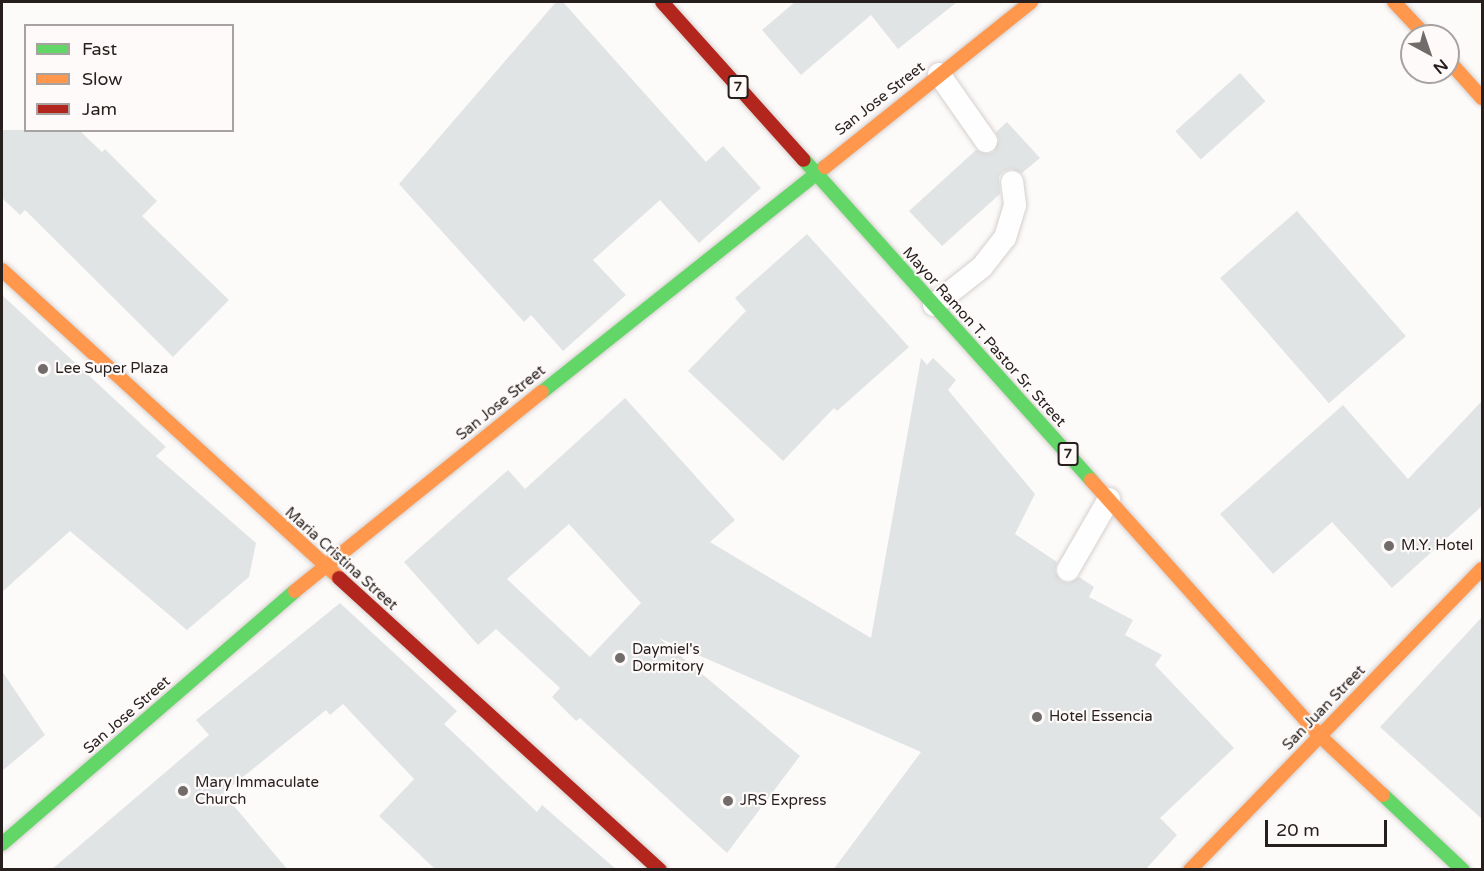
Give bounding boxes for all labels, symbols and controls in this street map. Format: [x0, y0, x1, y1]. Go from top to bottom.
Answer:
legend [24, 24, 234, 132]
north arrow [1400, 24, 1460, 84]
text: Fast [82, 38, 117, 60]
text: N [1429, 54, 1452, 78]
street label: San Jose Street [831, 58, 929, 140]
text: Slow [82, 68, 123, 90]
road number: 7 [728, 76, 748, 98]
text: Jam [82, 98, 117, 120]
street label: Mayor Ramon T. Pastor Sr. Street [899, 243, 1069, 431]
place label: Lee Super Plaza [55, 360, 168, 378]
marker: Lee Super Plaza [36, 362, 50, 376]
street label: San Jose Street [453, 362, 549, 444]
road number: 7 [1058, 443, 1078, 465]
street label: Maria Cristina Street [281, 504, 401, 614]
place label: M.Y. Hotel [1401, 537, 1473, 555]
marker: M.Y. Hotel [1382, 539, 1396, 553]
place label: Daymiel's Dormitory [632, 640, 704, 675]
marker: Daymiel's Dormitory [613, 651, 627, 665]
street label: San Juan Street [1279, 662, 1369, 754]
street label: San Jose Street [80, 672, 174, 758]
place label: Hotel Essencia [1049, 708, 1153, 726]
marker: Hotel Essencia [1030, 710, 1044, 724]
place label: Mary Immaculate Church [195, 773, 319, 808]
marker: Mary Immaculate Church [176, 784, 190, 798]
place label: JRS Express [740, 792, 826, 810]
marker: JRS Express [721, 794, 735, 808]
scale bar [1268, 808, 1390, 846]
text: 20 m [1276, 819, 1320, 841]

